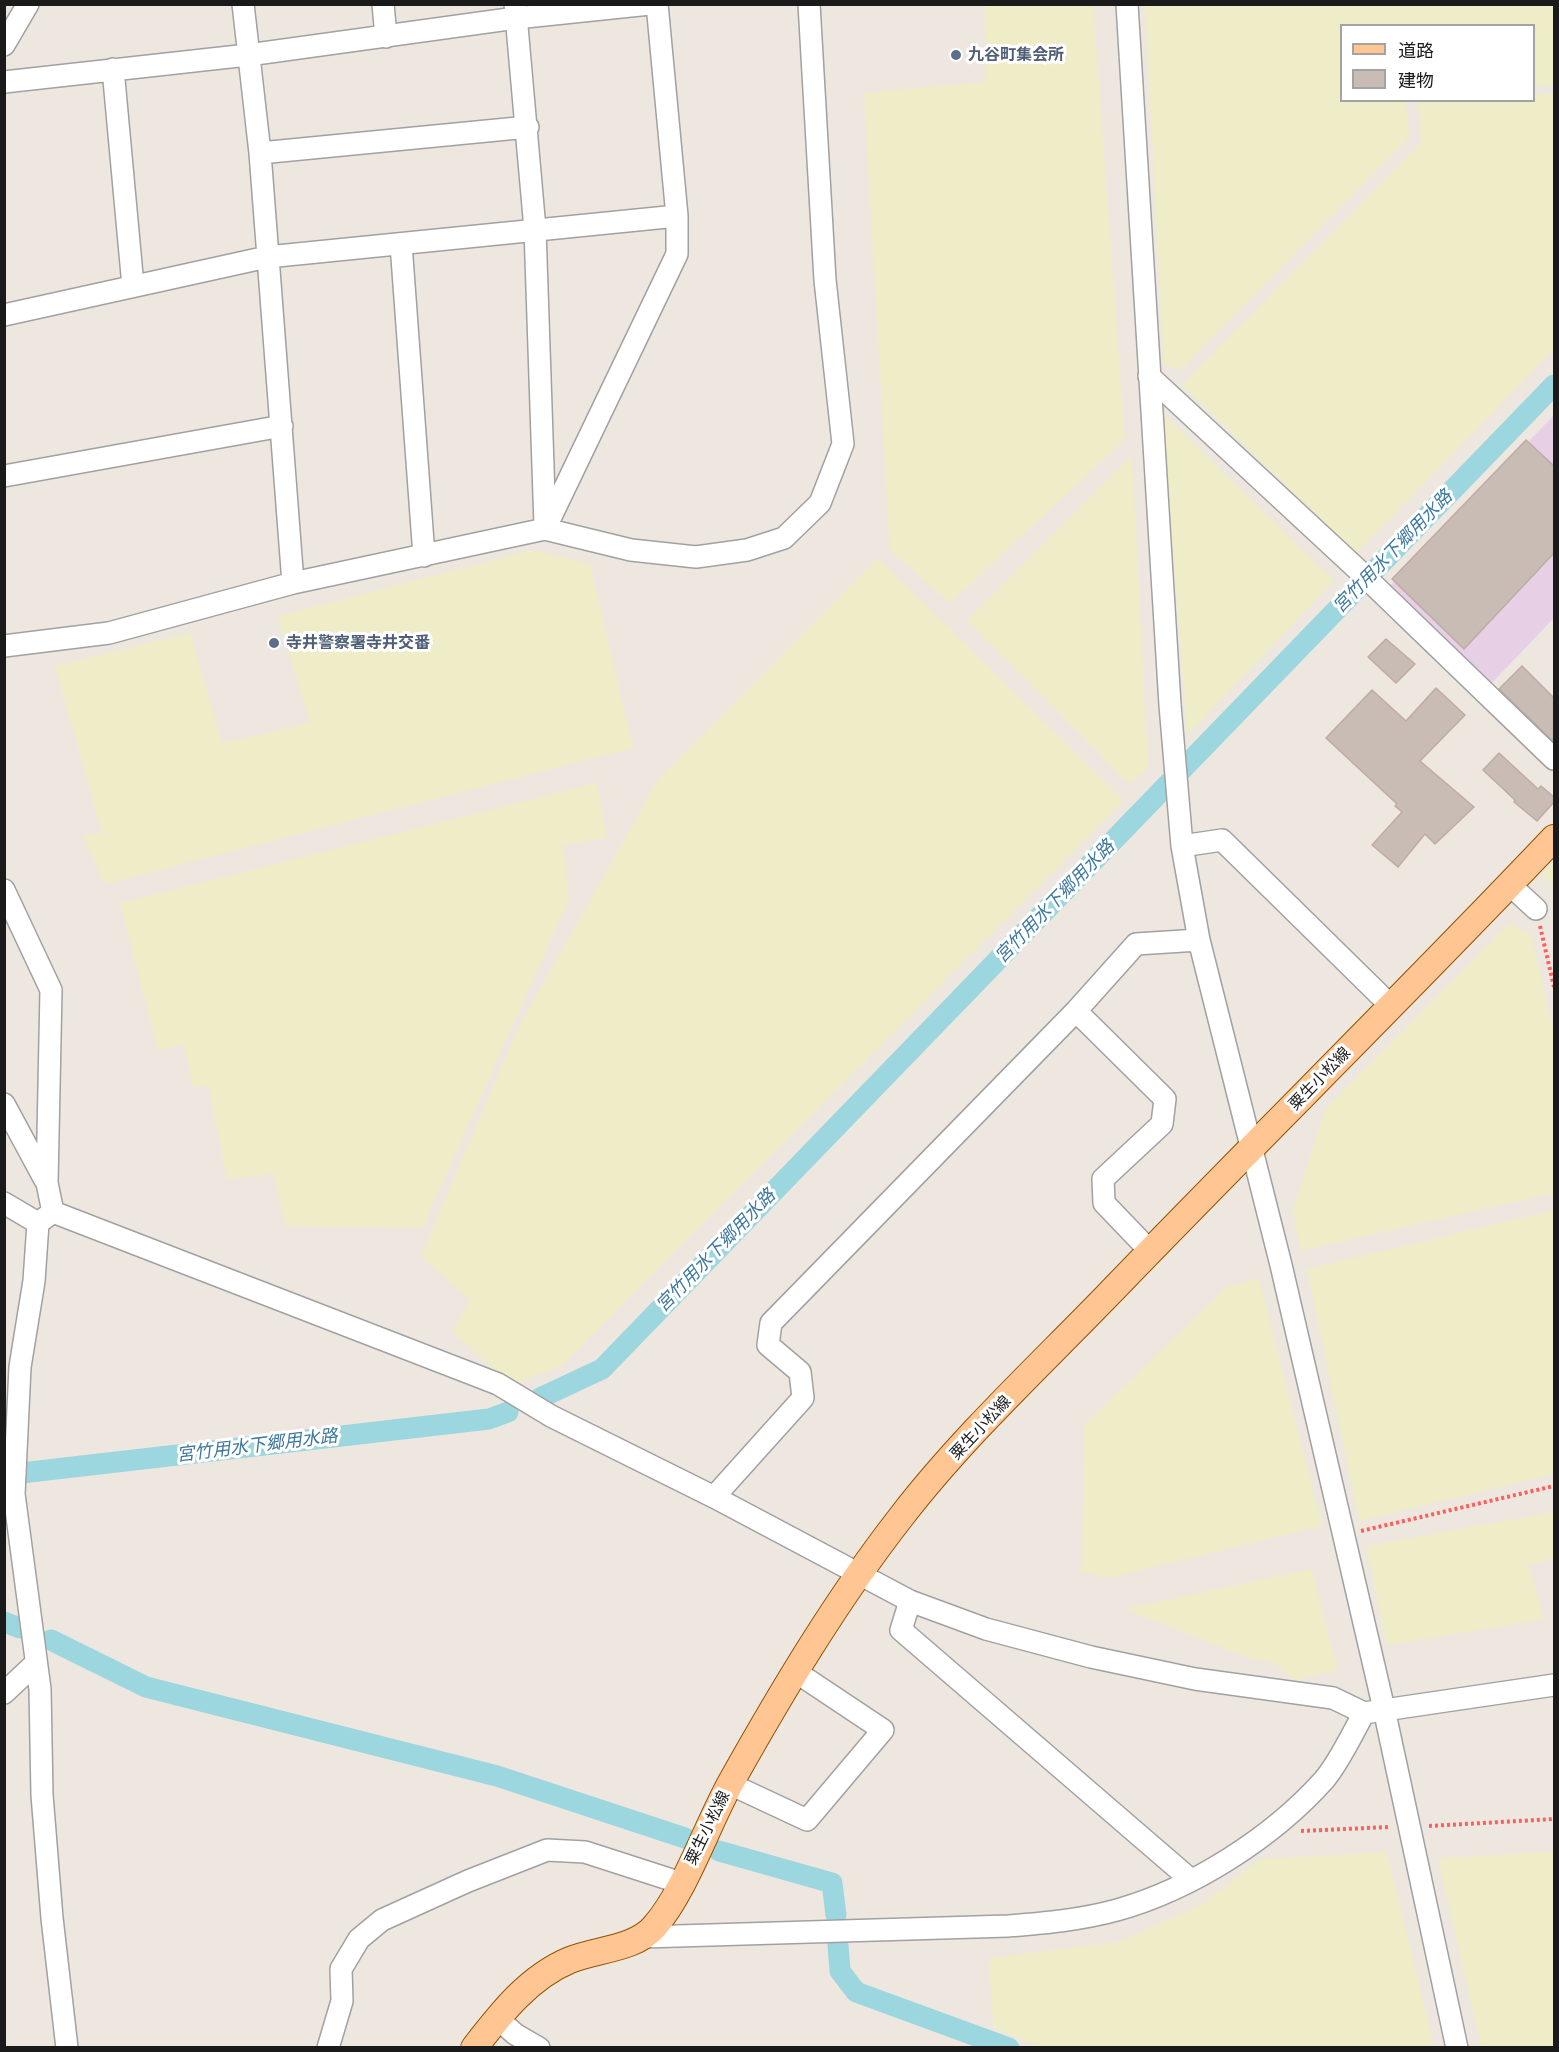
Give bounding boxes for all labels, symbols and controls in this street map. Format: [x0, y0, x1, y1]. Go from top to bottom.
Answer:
legend [1340, 24, 1535, 102]
text: 道路 [1398, 39, 1434, 62]
place label: 九谷町集会所 [968, 45, 1064, 65]
marker: 九谷町集会所 [949, 48, 963, 62]
text: 建物 [1398, 69, 1434, 92]
water label: 宮竹用水下郷用水路 [1329, 486, 1457, 618]
place label: 寺井警察署寺井交番 [286, 633, 430, 653]
marker: 寺井警察署寺井交番 [267, 636, 281, 650]
water label: 宮竹用水下郷用水路 [991, 836, 1119, 968]
street label: 粟生小松線 [1285, 1044, 1355, 1114]
water label: 宮竹用水下郷用水路 [652, 1185, 780, 1317]
street label: 粟生小松線 [947, 1392, 1015, 1464]
water label: 宮竹用水下郷用水路 [175, 1425, 339, 1467]
street label: 粟生小松線 [682, 1788, 734, 1868]

